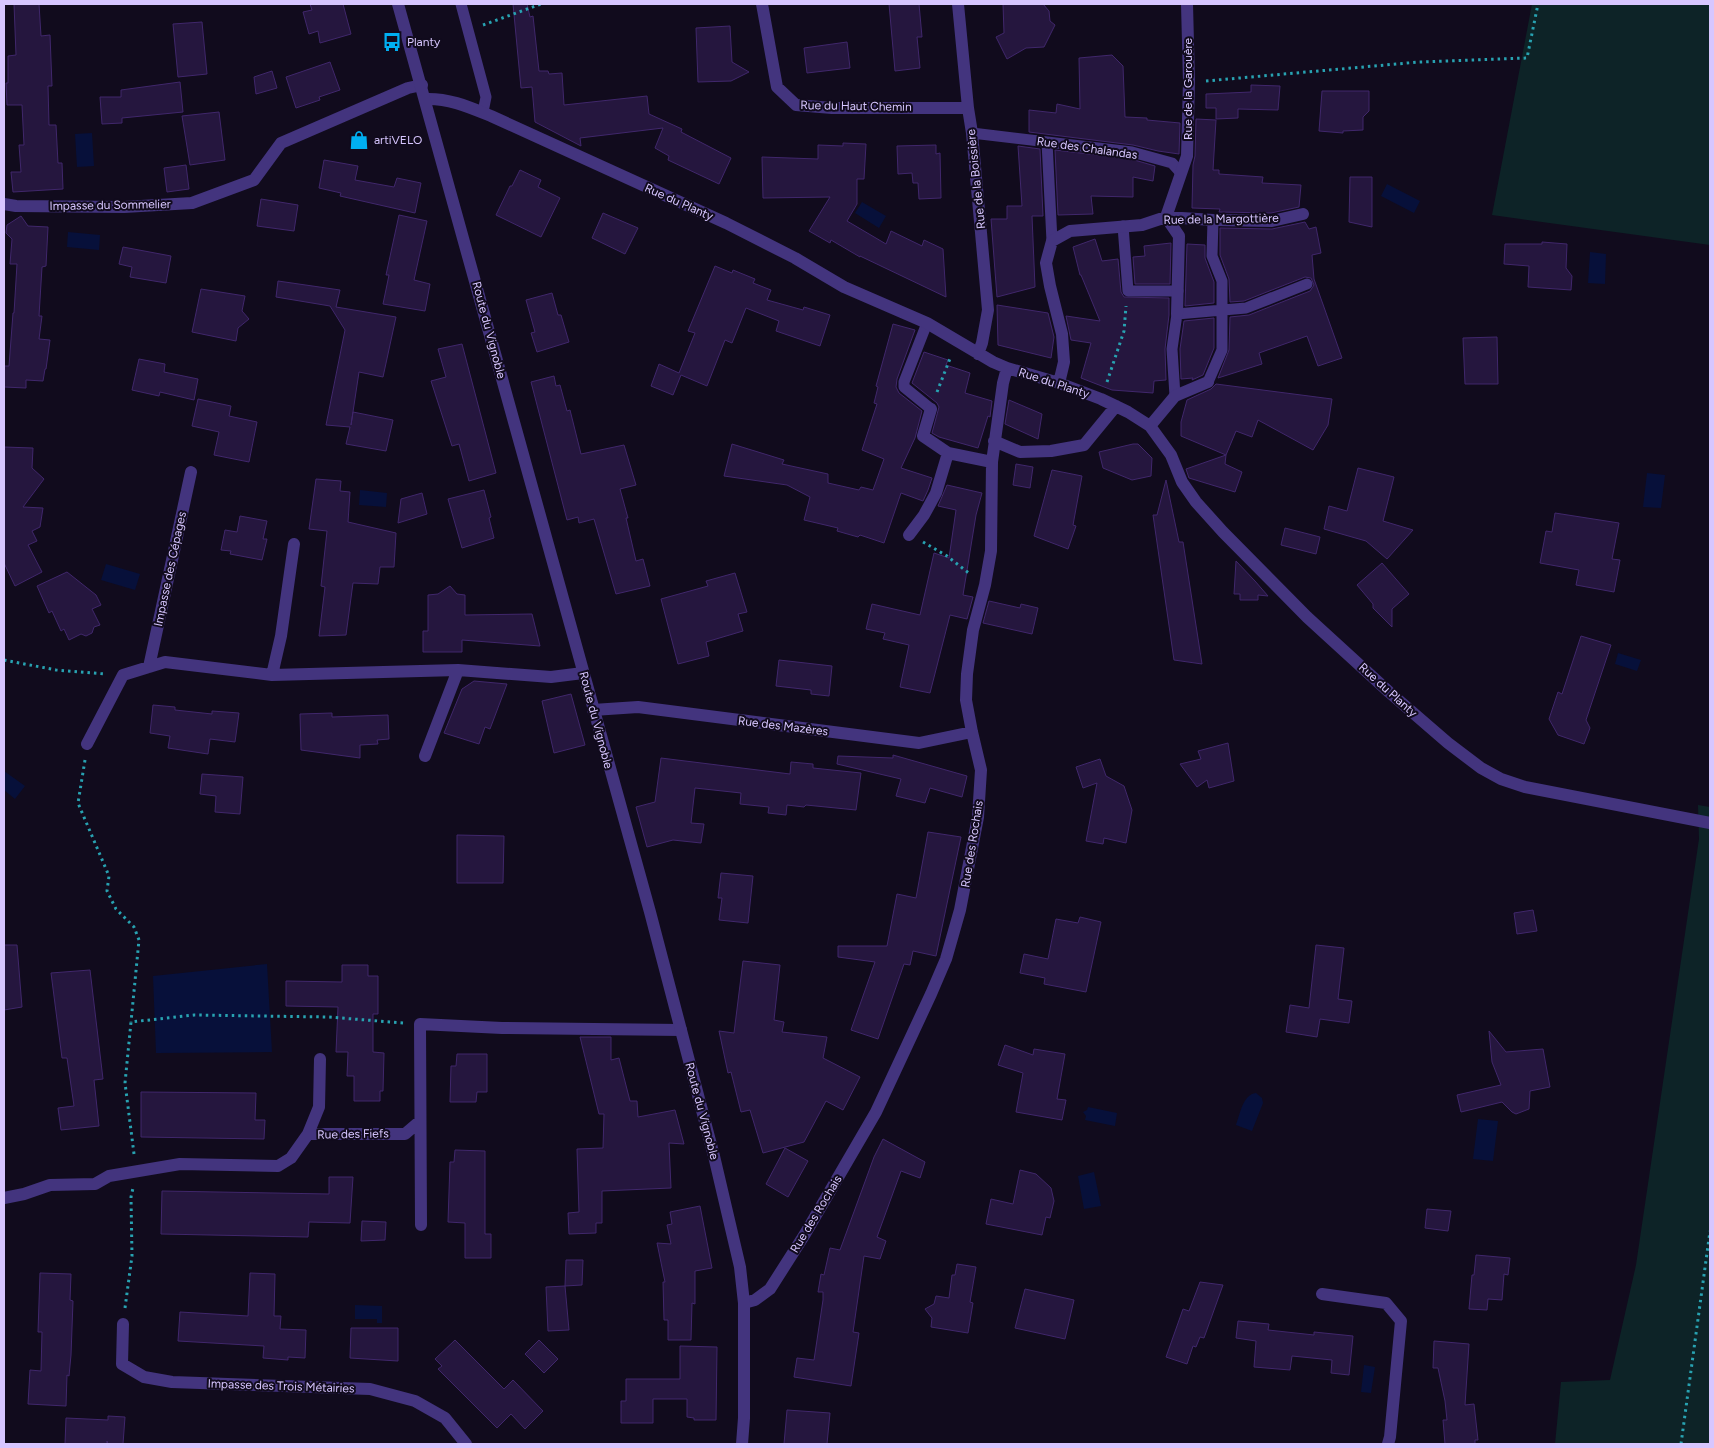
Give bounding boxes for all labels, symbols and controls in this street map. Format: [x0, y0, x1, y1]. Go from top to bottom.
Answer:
bus stop icon: Planty [381, 31, 403, 53]
place label: Planty [407, 35, 441, 49]
street label: Rue de la Garouère [1181, 37, 1195, 140]
street label: Rue du Haut Chemin [800, 98, 912, 114]
street label: Rue de la Boissière [964, 128, 988, 230]
shop icon: artiVELO [348, 129, 370, 151]
place label: artiVELO [374, 133, 422, 147]
street label: Rue des Chalandas [1036, 134, 1139, 162]
street label: Rue du Planty [643, 181, 716, 224]
street label: Impasse du Sommelier [49, 197, 171, 213]
street label: Rue de la Margottière [1163, 211, 1279, 227]
street label: Route du Vignoble [469, 280, 509, 380]
street label: Rue du Planty [1017, 365, 1092, 401]
street label: Impasse des Cépages [151, 510, 189, 628]
street label: Rue du Planty [1356, 660, 1421, 720]
street label: Route du Vignoble [576, 670, 616, 770]
street label: Rue des Mazères [737, 714, 829, 739]
street label: Rue des Rochais [958, 799, 986, 889]
street label: Route du Vignoble [682, 1061, 722, 1161]
street label: Rue des Fiefs [317, 1126, 389, 1142]
street label: Rue des Rochais [787, 1172, 845, 1255]
street label: Impasse des Trois Métairies [207, 1376, 355, 1396]

